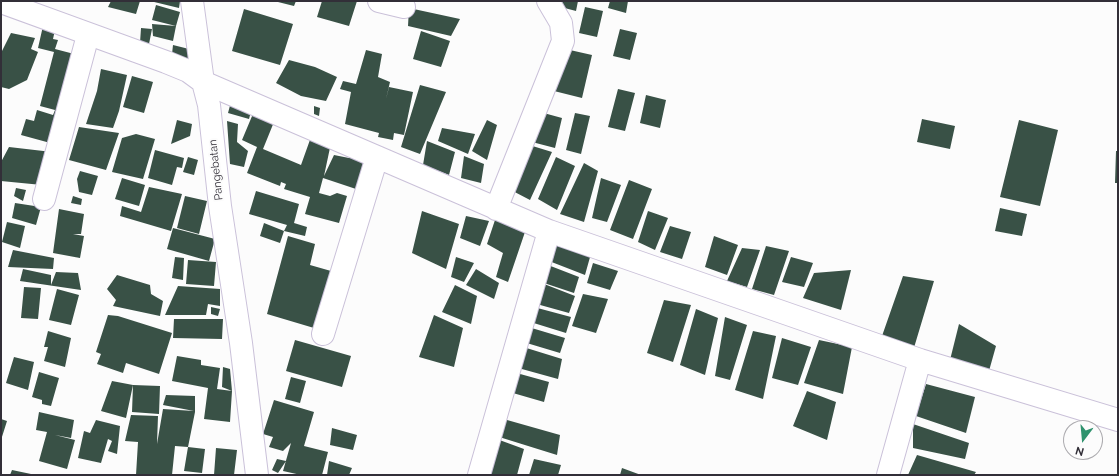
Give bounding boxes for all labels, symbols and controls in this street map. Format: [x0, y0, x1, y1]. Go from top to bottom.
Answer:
street label: Pangebatan [206, 139, 226, 201]
north arrow [1063, 420, 1103, 460]
text: N [1074, 444, 1086, 458]

